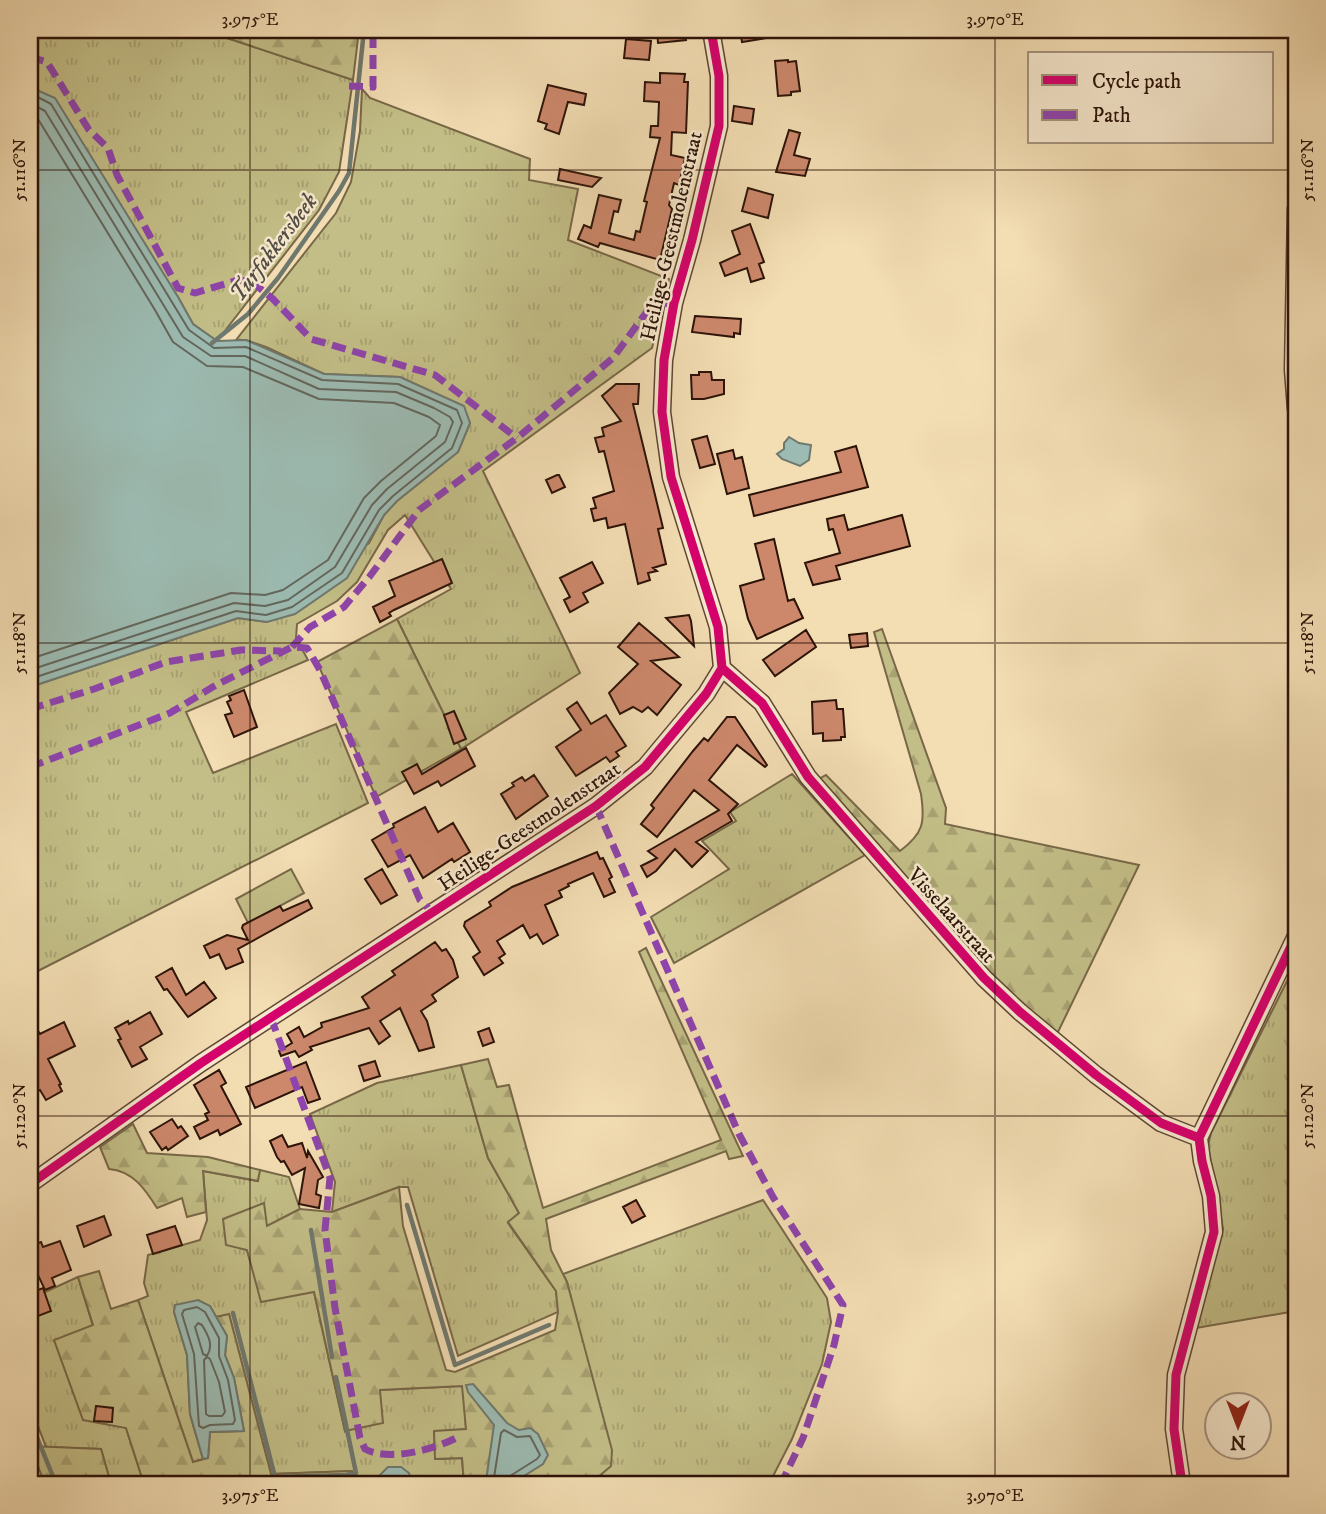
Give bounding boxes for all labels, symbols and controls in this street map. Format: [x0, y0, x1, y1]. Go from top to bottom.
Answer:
text: 3.975°E [222, 9, 279, 31]
text: 3.970°E [966, 9, 1024, 31]
legend [1028, 52, 1274, 144]
text: Cycle path [1092, 69, 1181, 95]
text: Path [1092, 103, 1131, 129]
street label: Heilige-Geestmolenstraat [635, 129, 709, 344]
text: 51.116°N [9, 138, 31, 201]
text: 51.116°N [1297, 138, 1319, 201]
water label: Turfakkersbeek [224, 188, 325, 308]
text: 51.118°N [9, 611, 31, 674]
text: 51.118°N [1297, 611, 1319, 674]
street label: Heilige-Geestmolenstraat [433, 756, 626, 898]
street label: Visselaarstraat [901, 862, 1001, 969]
text: 51.120°N [9, 1083, 31, 1149]
text: 51.120°N [1297, 1083, 1319, 1149]
north arrow [1204, 1392, 1274, 1462]
text: N [1230, 1430, 1246, 1453]
text: 3.975°E [222, 1485, 279, 1507]
text: 3.970°E [966, 1485, 1024, 1507]

